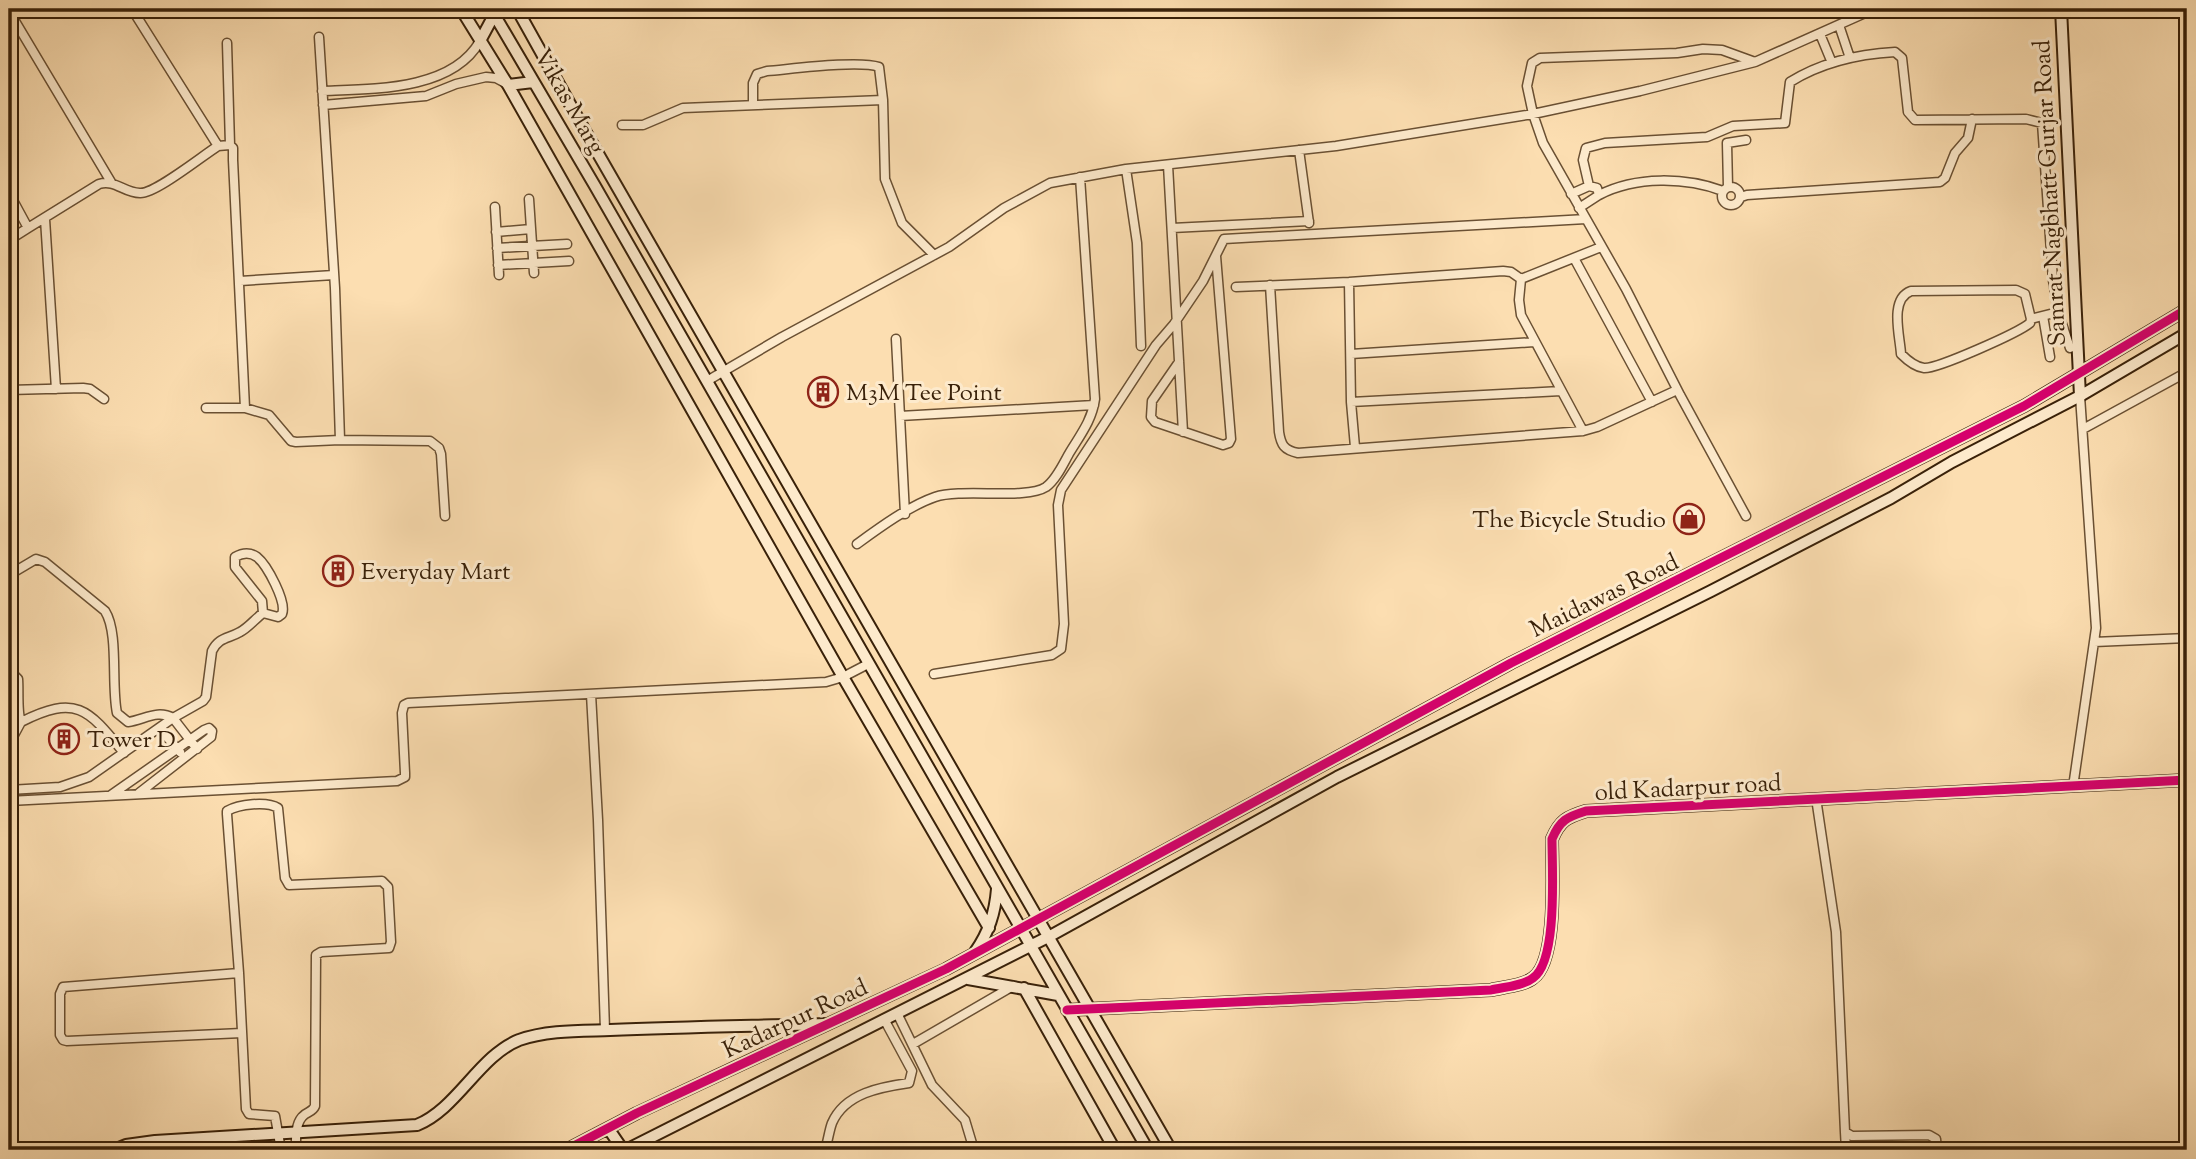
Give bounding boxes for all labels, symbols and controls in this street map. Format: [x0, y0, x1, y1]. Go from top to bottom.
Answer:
street label: Samrat Nagbhatt Gurjar Road [2026, 38, 2076, 347]
street label: Vikas Marg [524, 43, 612, 161]
building icon: M3M Tee Point [806, 375, 840, 409]
place label: M3M Tee Point [846, 377, 1002, 411]
shop icon: The Bicycle Studio [1672, 502, 1706, 536]
place label: The Bicycle Studio [1472, 504, 1666, 538]
street label: Maidawas Road [1525, 546, 1685, 648]
building icon: Everyday Mart [321, 554, 355, 588]
place label: Everyday Mart [361, 556, 510, 590]
building icon: Tower D [47, 722, 81, 756]
place label: Tower D [87, 724, 176, 758]
street label: old Kadarpur road [1594, 767, 1783, 811]
street label: Kadarpur Road [718, 971, 874, 1068]

